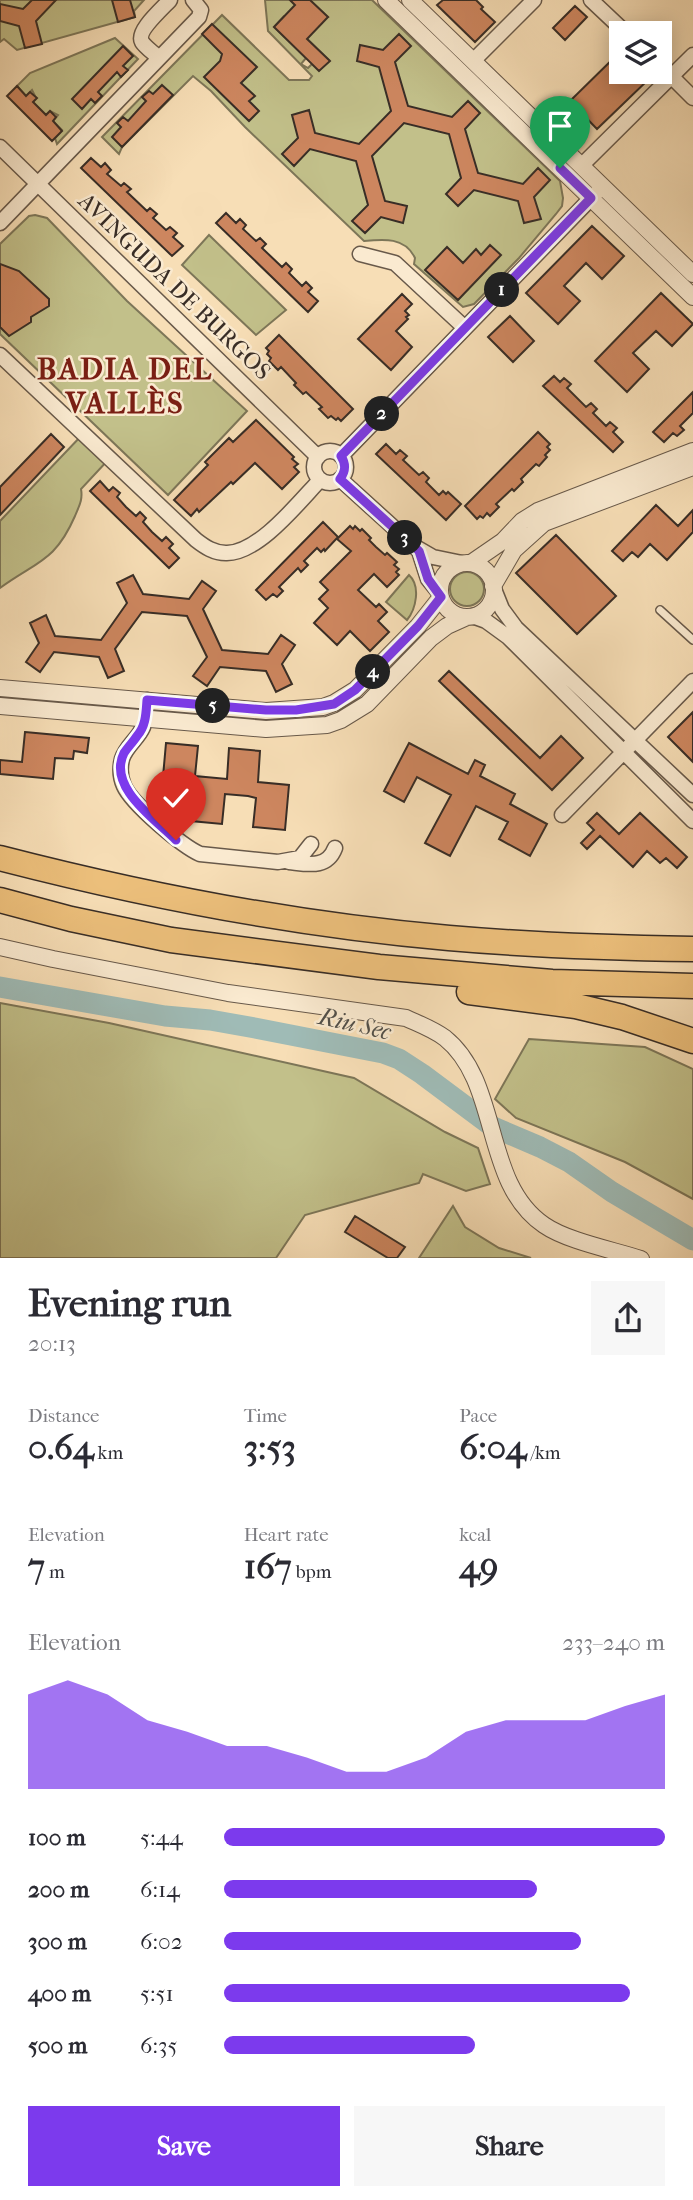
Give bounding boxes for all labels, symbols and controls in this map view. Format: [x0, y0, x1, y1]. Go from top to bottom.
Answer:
map controls [609, 21, 672, 84]
button: layers [609, 21, 672, 84]
pin [530, 96, 590, 168]
icon: arrive [541, 107, 579, 145]
street label: AVINGUDA DE BURGOS [72, 187, 276, 385]
pin: 1 [484, 272, 520, 308]
text: 1 [498, 278, 505, 300]
district label: BADIA DEL VALLÈS [37, 352, 213, 421]
pin: 2 [364, 396, 400, 432]
text: 2 [377, 402, 386, 424]
pin: 3 [388, 520, 422, 556]
text: 3 [401, 526, 408, 548]
pin: 4 [356, 654, 390, 690]
text: 4 [367, 660, 378, 682]
pin: 5 [196, 688, 230, 724]
text: 5 [208, 694, 217, 716]
pin [146, 768, 206, 840]
icon: check [157, 779, 195, 817]
water label: Riu Sec [314, 1002, 395, 1046]
text: Evening run [28, 1281, 231, 1326]
button: share [591, 1281, 665, 1355]
text: 20:13 [28, 1330, 76, 1357]
text: Distance [28, 1405, 99, 1427]
text: Time [244, 1405, 287, 1427]
text: Pace [459, 1405, 497, 1427]
text: 0.64 [28, 1427, 94, 1468]
text: 3:53 [244, 1427, 296, 1468]
text: 6:04 [459, 1427, 526, 1468]
text: km [94, 1442, 123, 1464]
text: /km [526, 1442, 561, 1464]
text: Elevation [28, 1524, 105, 1546]
text: Heart rate [244, 1524, 329, 1546]
text: kcal [459, 1524, 491, 1546]
text: 7 [28, 1546, 45, 1587]
text: 167 [244, 1546, 292, 1587]
text: 49 [459, 1546, 498, 1587]
text: m [45, 1561, 65, 1583]
text: bpm [292, 1561, 332, 1583]
text: Elevation [28, 1629, 121, 1656]
text: 233–240 m [562, 1629, 665, 1656]
text: 100 m [28, 1824, 86, 1851]
text: 5:44 [140, 1824, 183, 1851]
text: 200 m [28, 1876, 89, 1903]
text: 6:14 [140, 1876, 180, 1903]
text: 300 m [28, 1928, 87, 1955]
text: 6:02 [140, 1928, 183, 1955]
text: 400 m [28, 1980, 91, 2007]
text: 5:51 [140, 1980, 174, 2007]
text: 500 m [28, 2032, 87, 2059]
text: 6:35 [140, 2032, 177, 2059]
button: Save [28, 2106, 340, 2186]
button: Share [354, 2106, 665, 2186]

